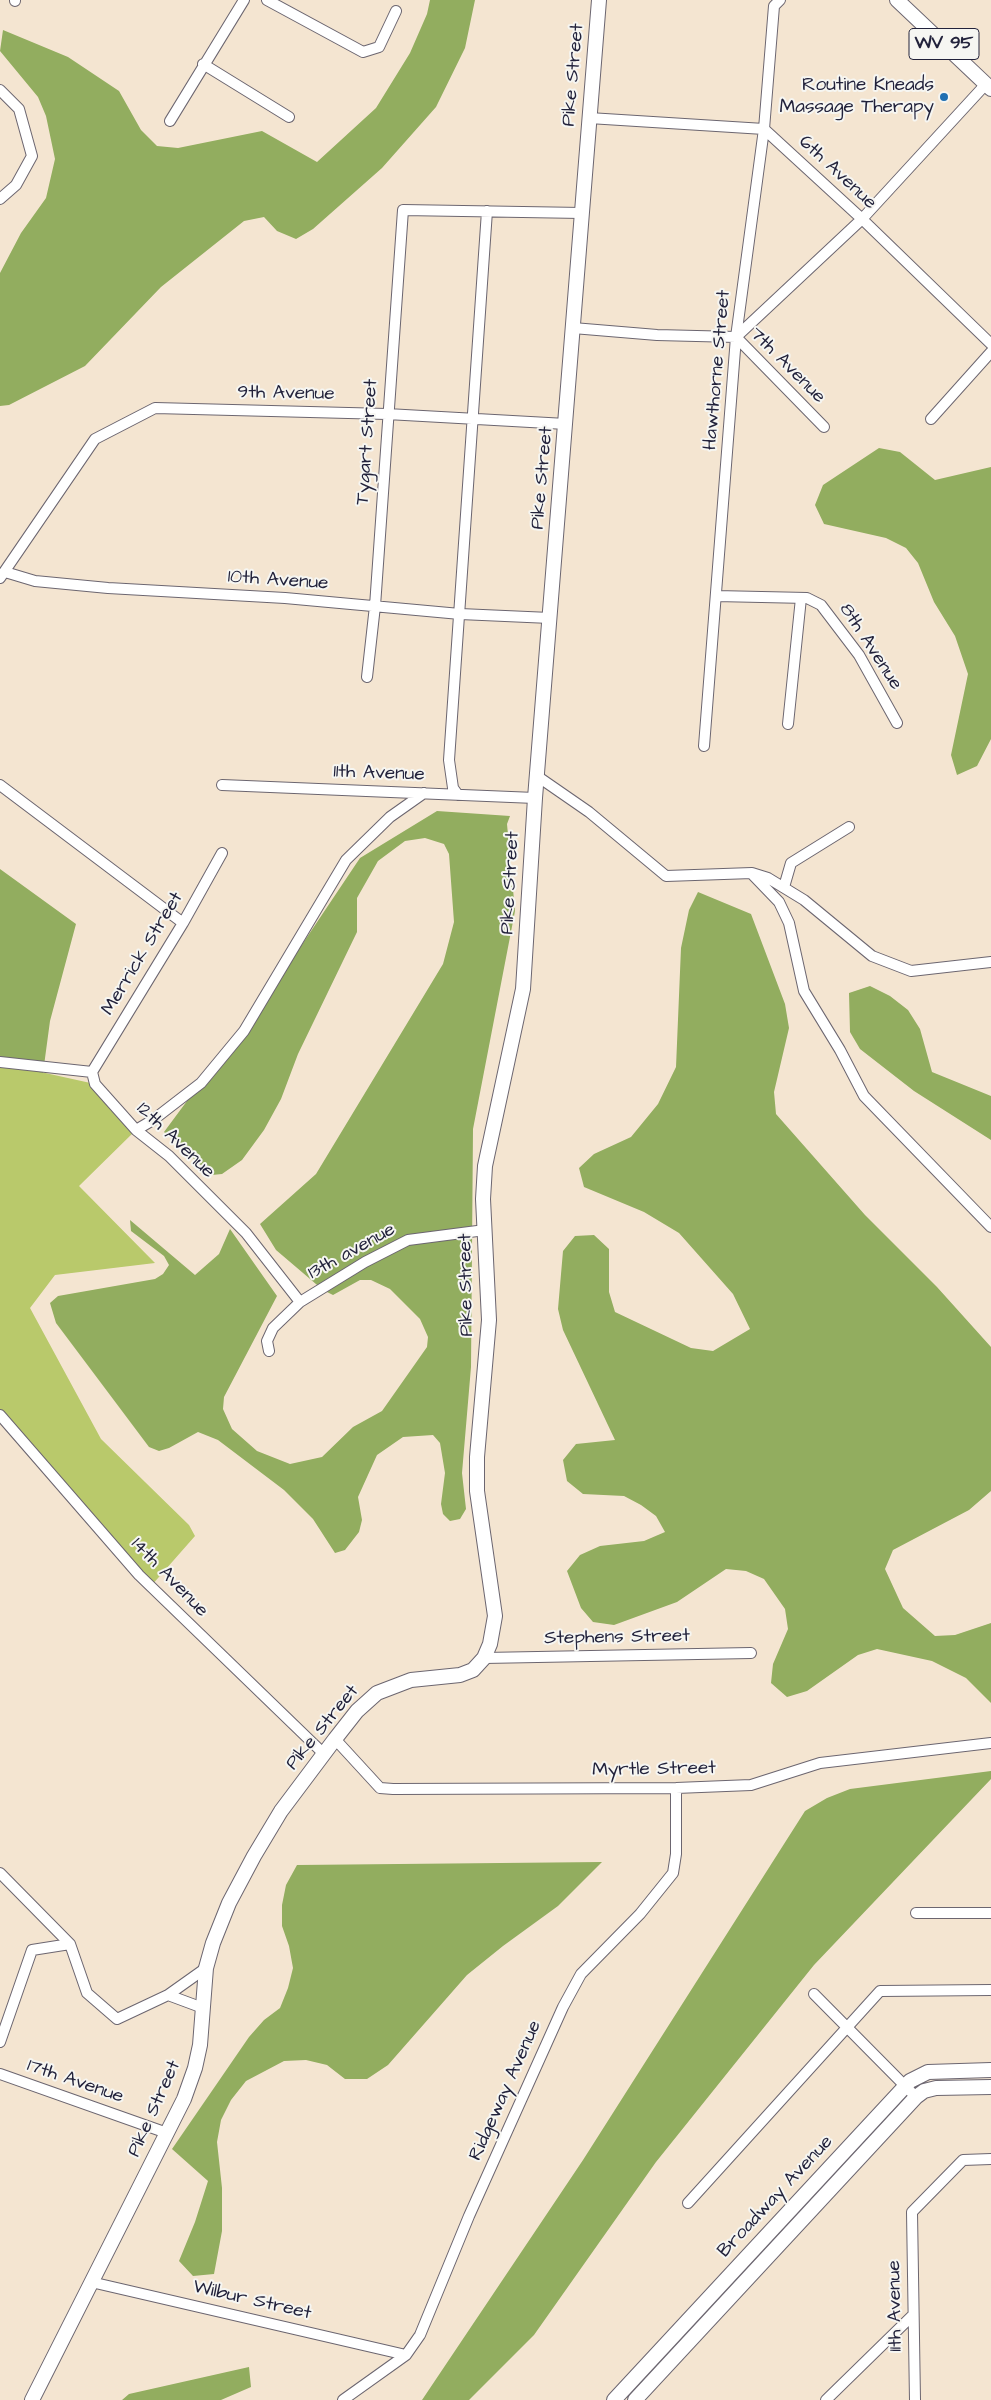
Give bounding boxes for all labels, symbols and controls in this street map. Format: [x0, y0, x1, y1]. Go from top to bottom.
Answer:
street label: Pike Street [558, 23, 590, 127]
road number: WV 95 [909, 29, 979, 60]
place label: Routine Kneads Massage Therapy [780, 75, 934, 119]
marker: Routine Kneads Massage Therapy [938, 91, 950, 103]
street label: 6th Avenue [793, 131, 881, 215]
street label: Hawthorne Street [700, 289, 736, 451]
street label: 7th Avenue [744, 323, 830, 409]
street label: Tygart Street [352, 378, 384, 506]
street label: 9th Avenue [237, 382, 335, 406]
street label: Pike Street [527, 426, 559, 530]
street label: 10th Avenue [227, 566, 329, 596]
street label: 8th Avenue [834, 599, 906, 695]
street label: 11th Avenue [333, 761, 425, 787]
street label: Pike Street [497, 831, 525, 935]
street label: Merrick Street [97, 888, 189, 1020]
street label: 12th Avenue [131, 1098, 219, 1184]
street label: 13th avenue [304, 1219, 400, 1285]
street label: Pike Street [455, 1233, 479, 1337]
street label: 14th Avenue [125, 1533, 213, 1623]
street label: Stephens Street [544, 1625, 690, 1651]
street label: Pike Street [282, 1681, 364, 1775]
street label: Myrtle Street [592, 1758, 716, 1782]
street label: Ridgeway Avenue [465, 2017, 547, 2165]
street label: 17th Avenue [24, 2055, 126, 2109]
street label: Pike Street [124, 2057, 186, 2161]
street label: Broadway Avenue [713, 2131, 839, 2263]
street label: 11th Avenue [884, 2260, 908, 2352]
street label: Wilbur Street [191, 2276, 313, 2326]

